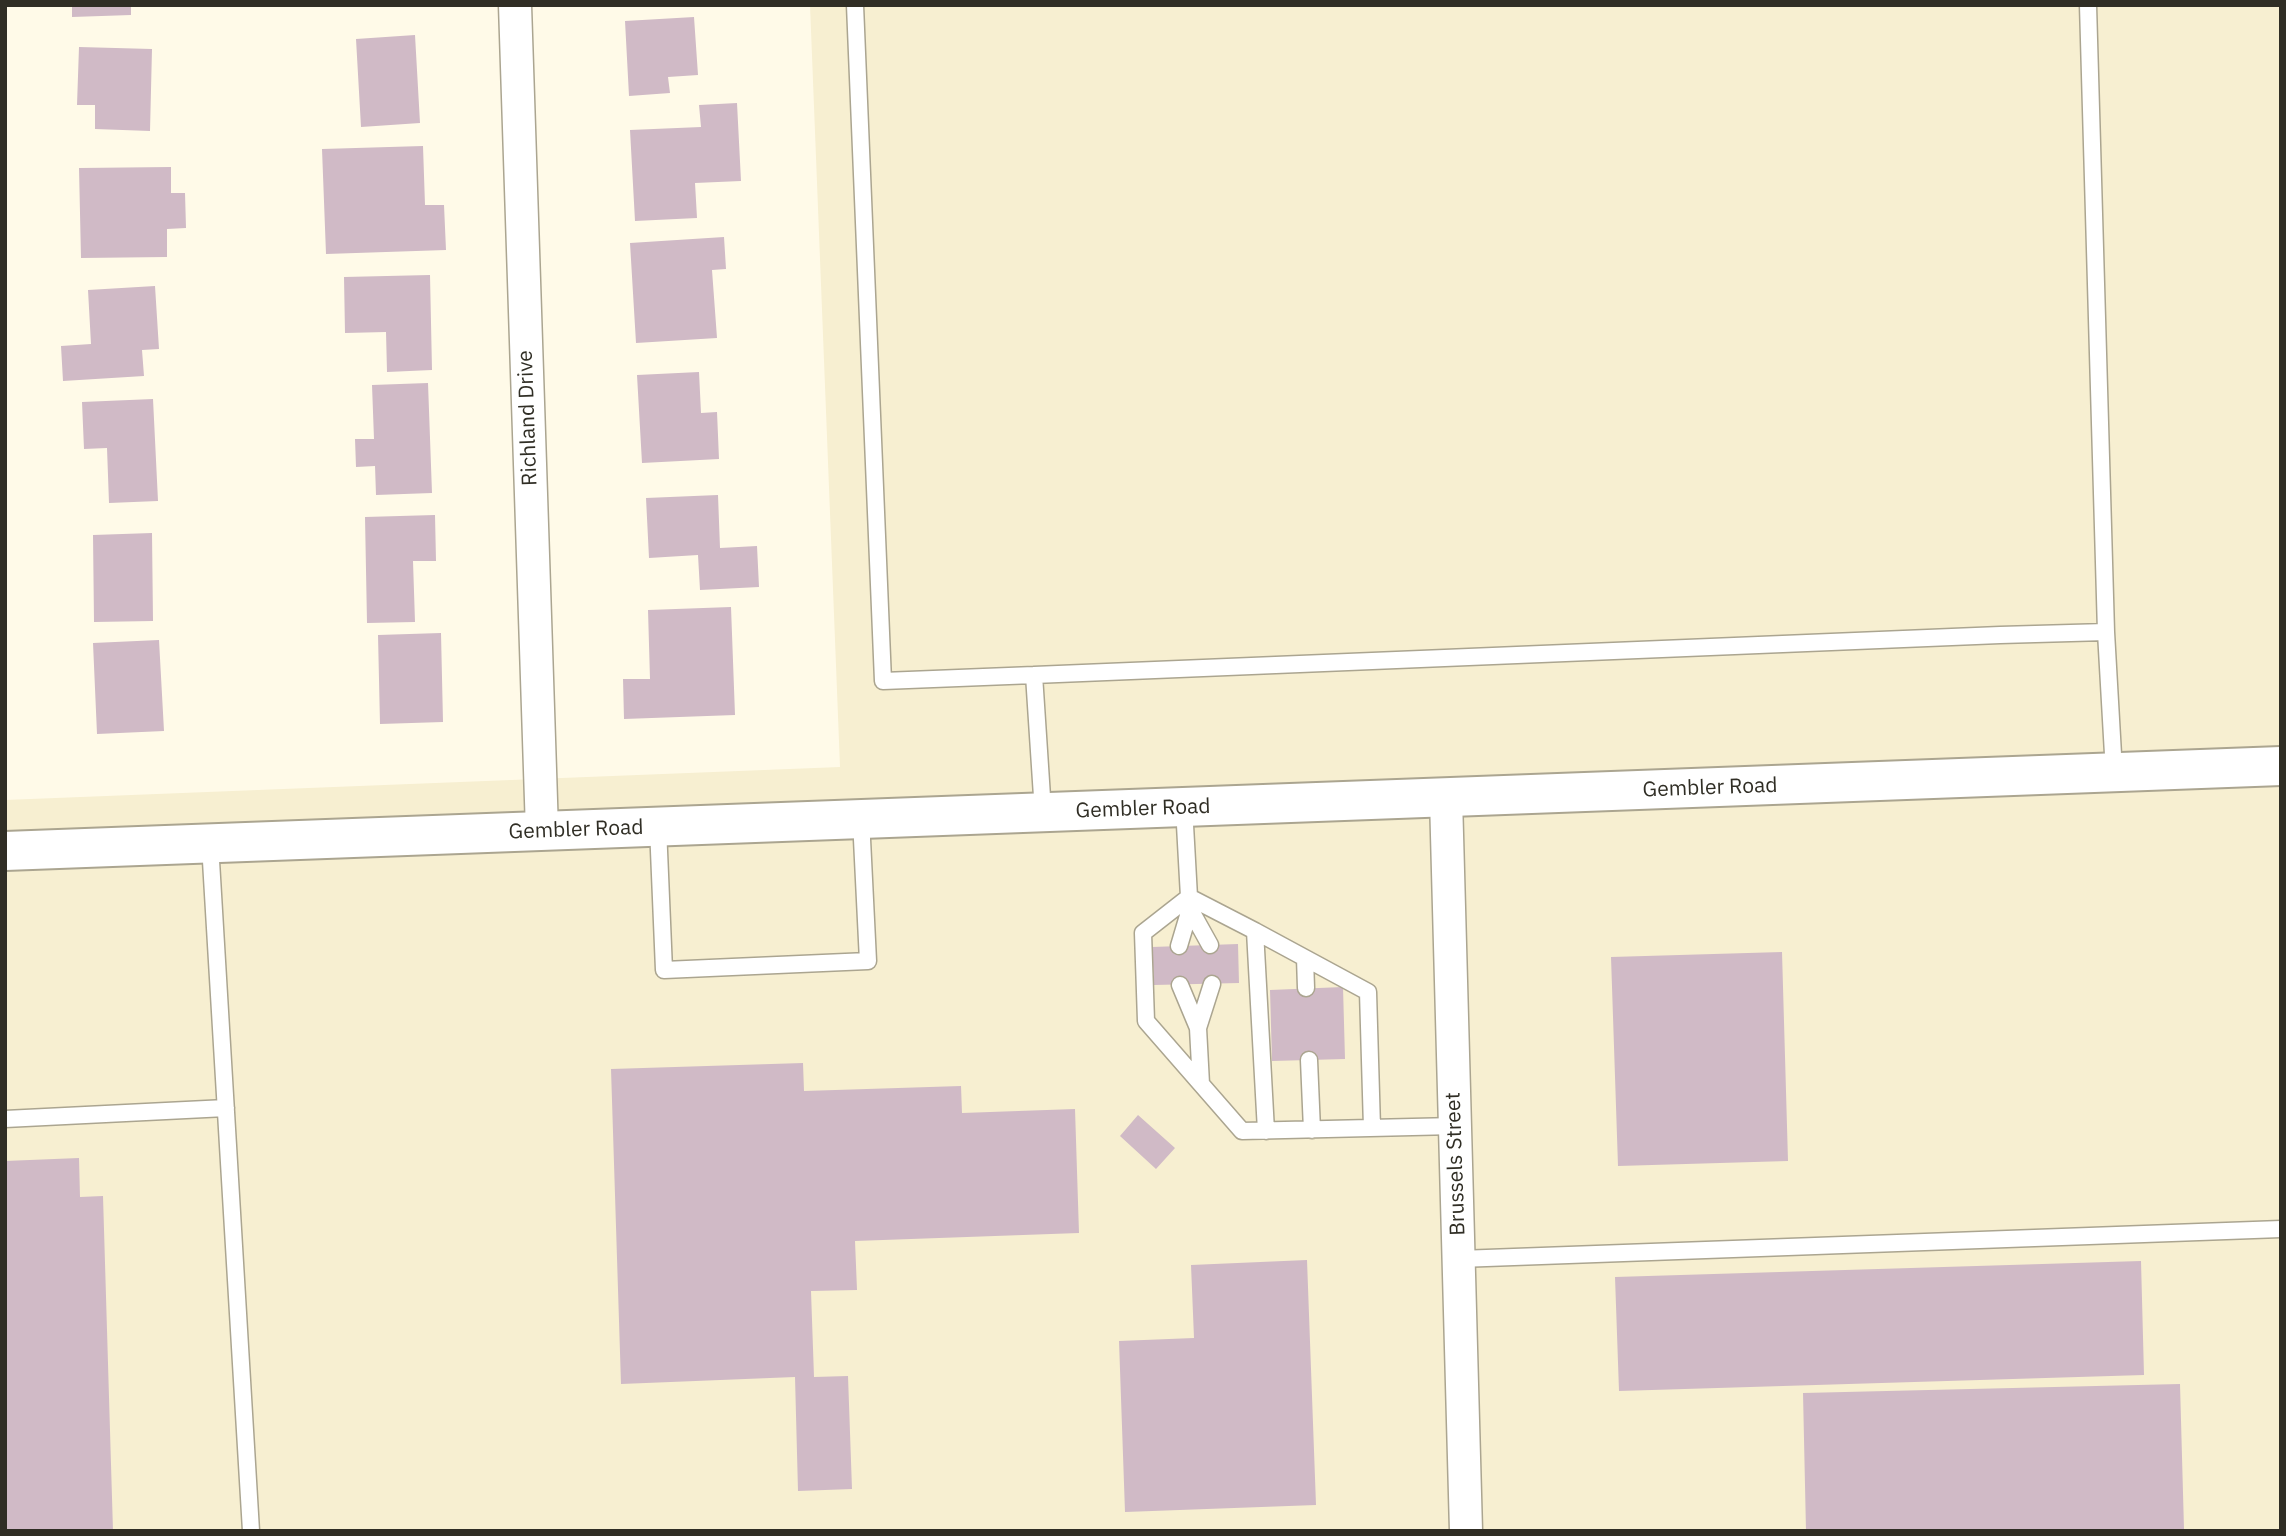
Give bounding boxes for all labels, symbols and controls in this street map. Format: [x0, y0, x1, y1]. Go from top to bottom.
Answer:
street label: Richland Drive [513, 350, 543, 486]
street label: Gembler Road [1642, 773, 1778, 803]
street label: Gembler Road [1075, 794, 1211, 824]
street label: Gembler Road [508, 815, 644, 845]
street label: Brussels Street [1441, 1092, 1471, 1236]

